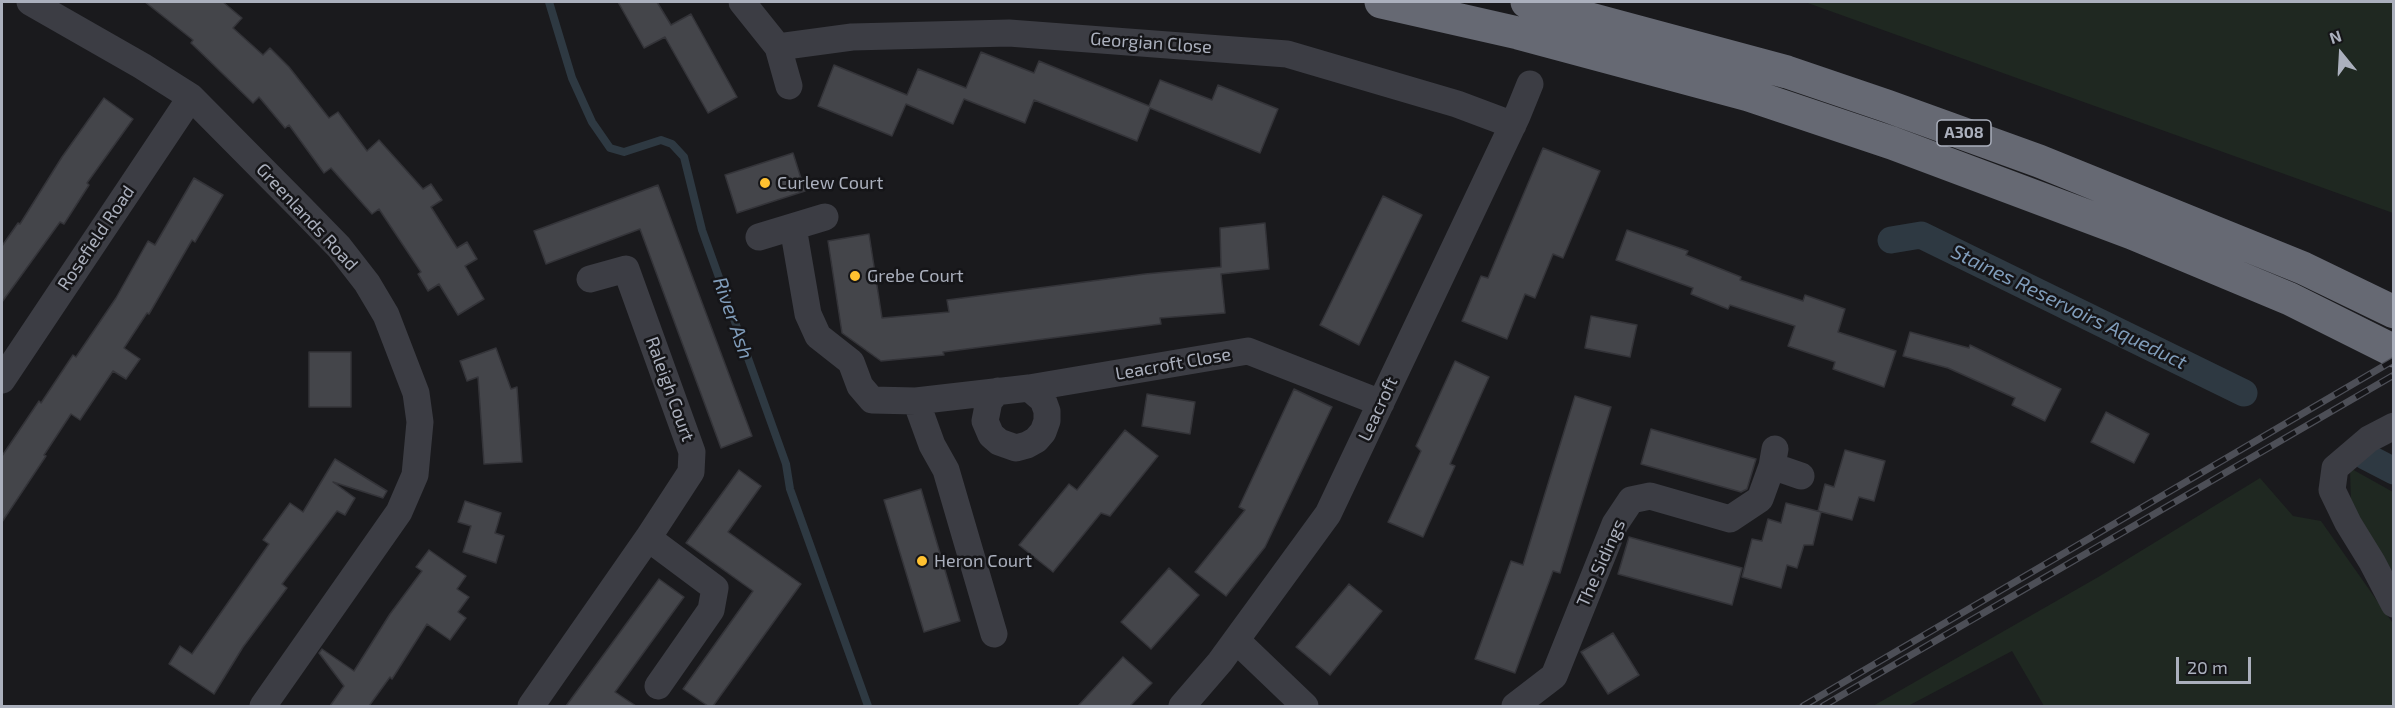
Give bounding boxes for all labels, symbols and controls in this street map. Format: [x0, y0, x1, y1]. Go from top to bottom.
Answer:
north arrow [2311, 24, 2371, 84]
text: N [2327, 26, 2344, 47]
street label: Georgian Close [1089, 28, 1213, 58]
road number: A308 [1937, 120, 1991, 146]
street label: Greenlands Road [252, 159, 362, 275]
place label: Curlew Court [777, 172, 883, 194]
marker: Curlew Court [758, 176, 772, 190]
street label: Rosefield Road [53, 181, 139, 295]
water label: Staines Reservoirs Aqueduct [1947, 239, 2191, 375]
place label: Grebe Court [867, 265, 964, 287]
marker: Grebe Court [848, 269, 862, 283]
water label: River Ash [708, 274, 758, 362]
street label: Raleigh Court [641, 334, 699, 444]
street label: Leacroft Close [1113, 343, 1233, 385]
street label: Leacroft [1354, 373, 1402, 445]
street label: The Sidings [1572, 516, 1630, 610]
place label: Heron Court [934, 550, 1032, 572]
marker: Heron Court [915, 554, 929, 568]
scale bar [2179, 645, 2254, 683]
text: 20 m [2187, 656, 2228, 678]

